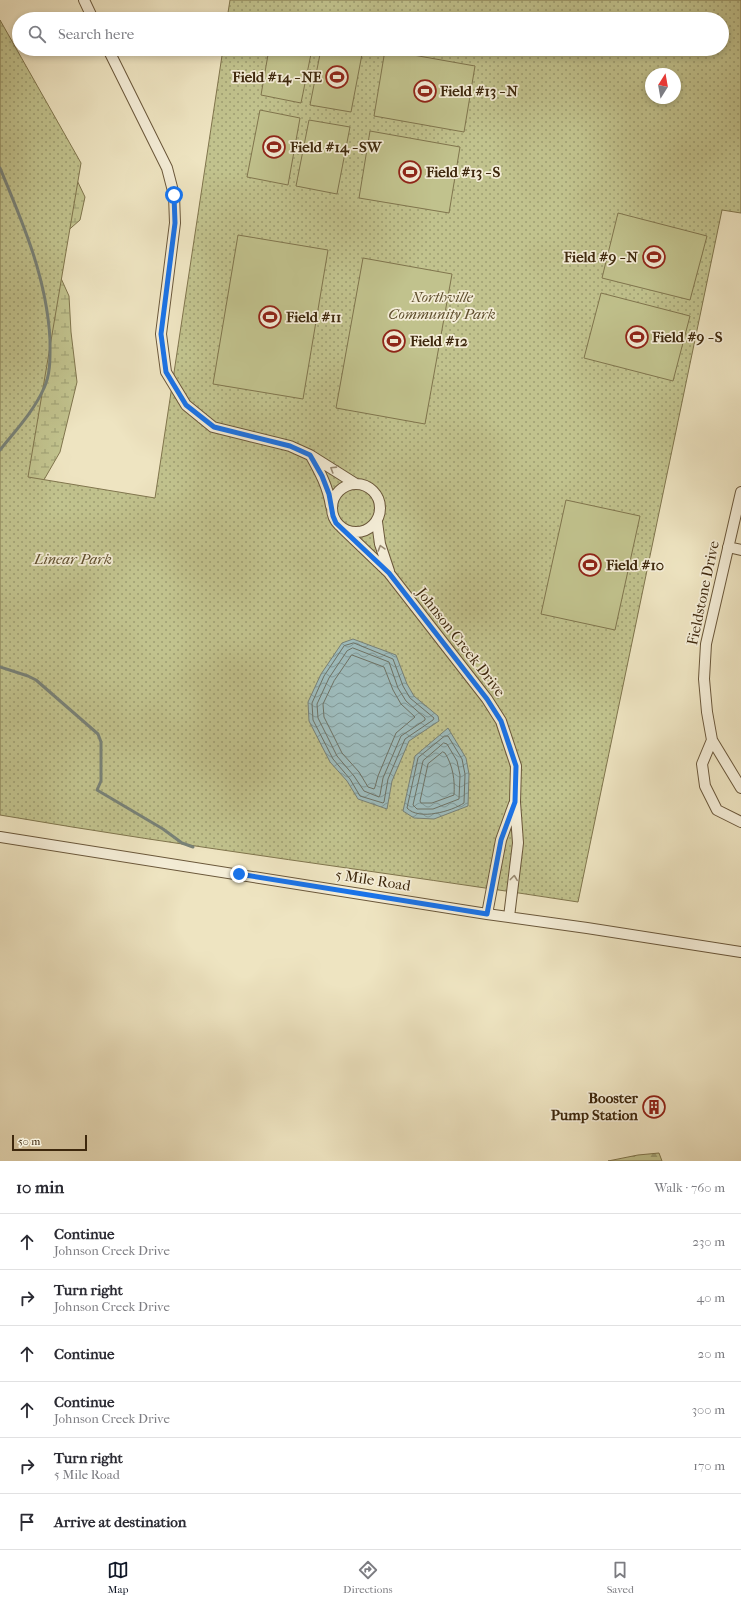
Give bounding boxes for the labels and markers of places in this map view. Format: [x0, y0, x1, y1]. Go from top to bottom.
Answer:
sports icon: Field #14 - NE [324, 64, 350, 90]
place label: Field #14 - NE [231, 68, 323, 86]
sports icon: Field #13 - N [412, 78, 438, 104]
place label: Field #13 - N [439, 82, 518, 100]
sports icon: Field #14 - SW [261, 134, 287, 160]
place label: Field #14 - SW [289, 138, 383, 156]
sports icon: Field #13 - S [397, 159, 423, 185]
place label: Field #13 - S [425, 163, 500, 181]
sports icon: Field #9 - N [641, 244, 667, 270]
place label: Field #9 - N [563, 248, 639, 266]
sports icon: Field #11 [257, 304, 283, 330]
place label: Field #11 [285, 308, 341, 326]
sports icon: Field #9 - S [624, 324, 650, 350]
sports icon: Field #12 [381, 328, 407, 354]
place label: Field #9 - S [651, 328, 723, 346]
place label: Field #12 [409, 332, 468, 350]
sports icon: Field #10 [577, 552, 603, 578]
place label: Field #10 [605, 556, 664, 574]
place label: Booster Pump Station [551, 1089, 639, 1124]
building icon: Booster Pump Station [641, 1094, 667, 1120]

